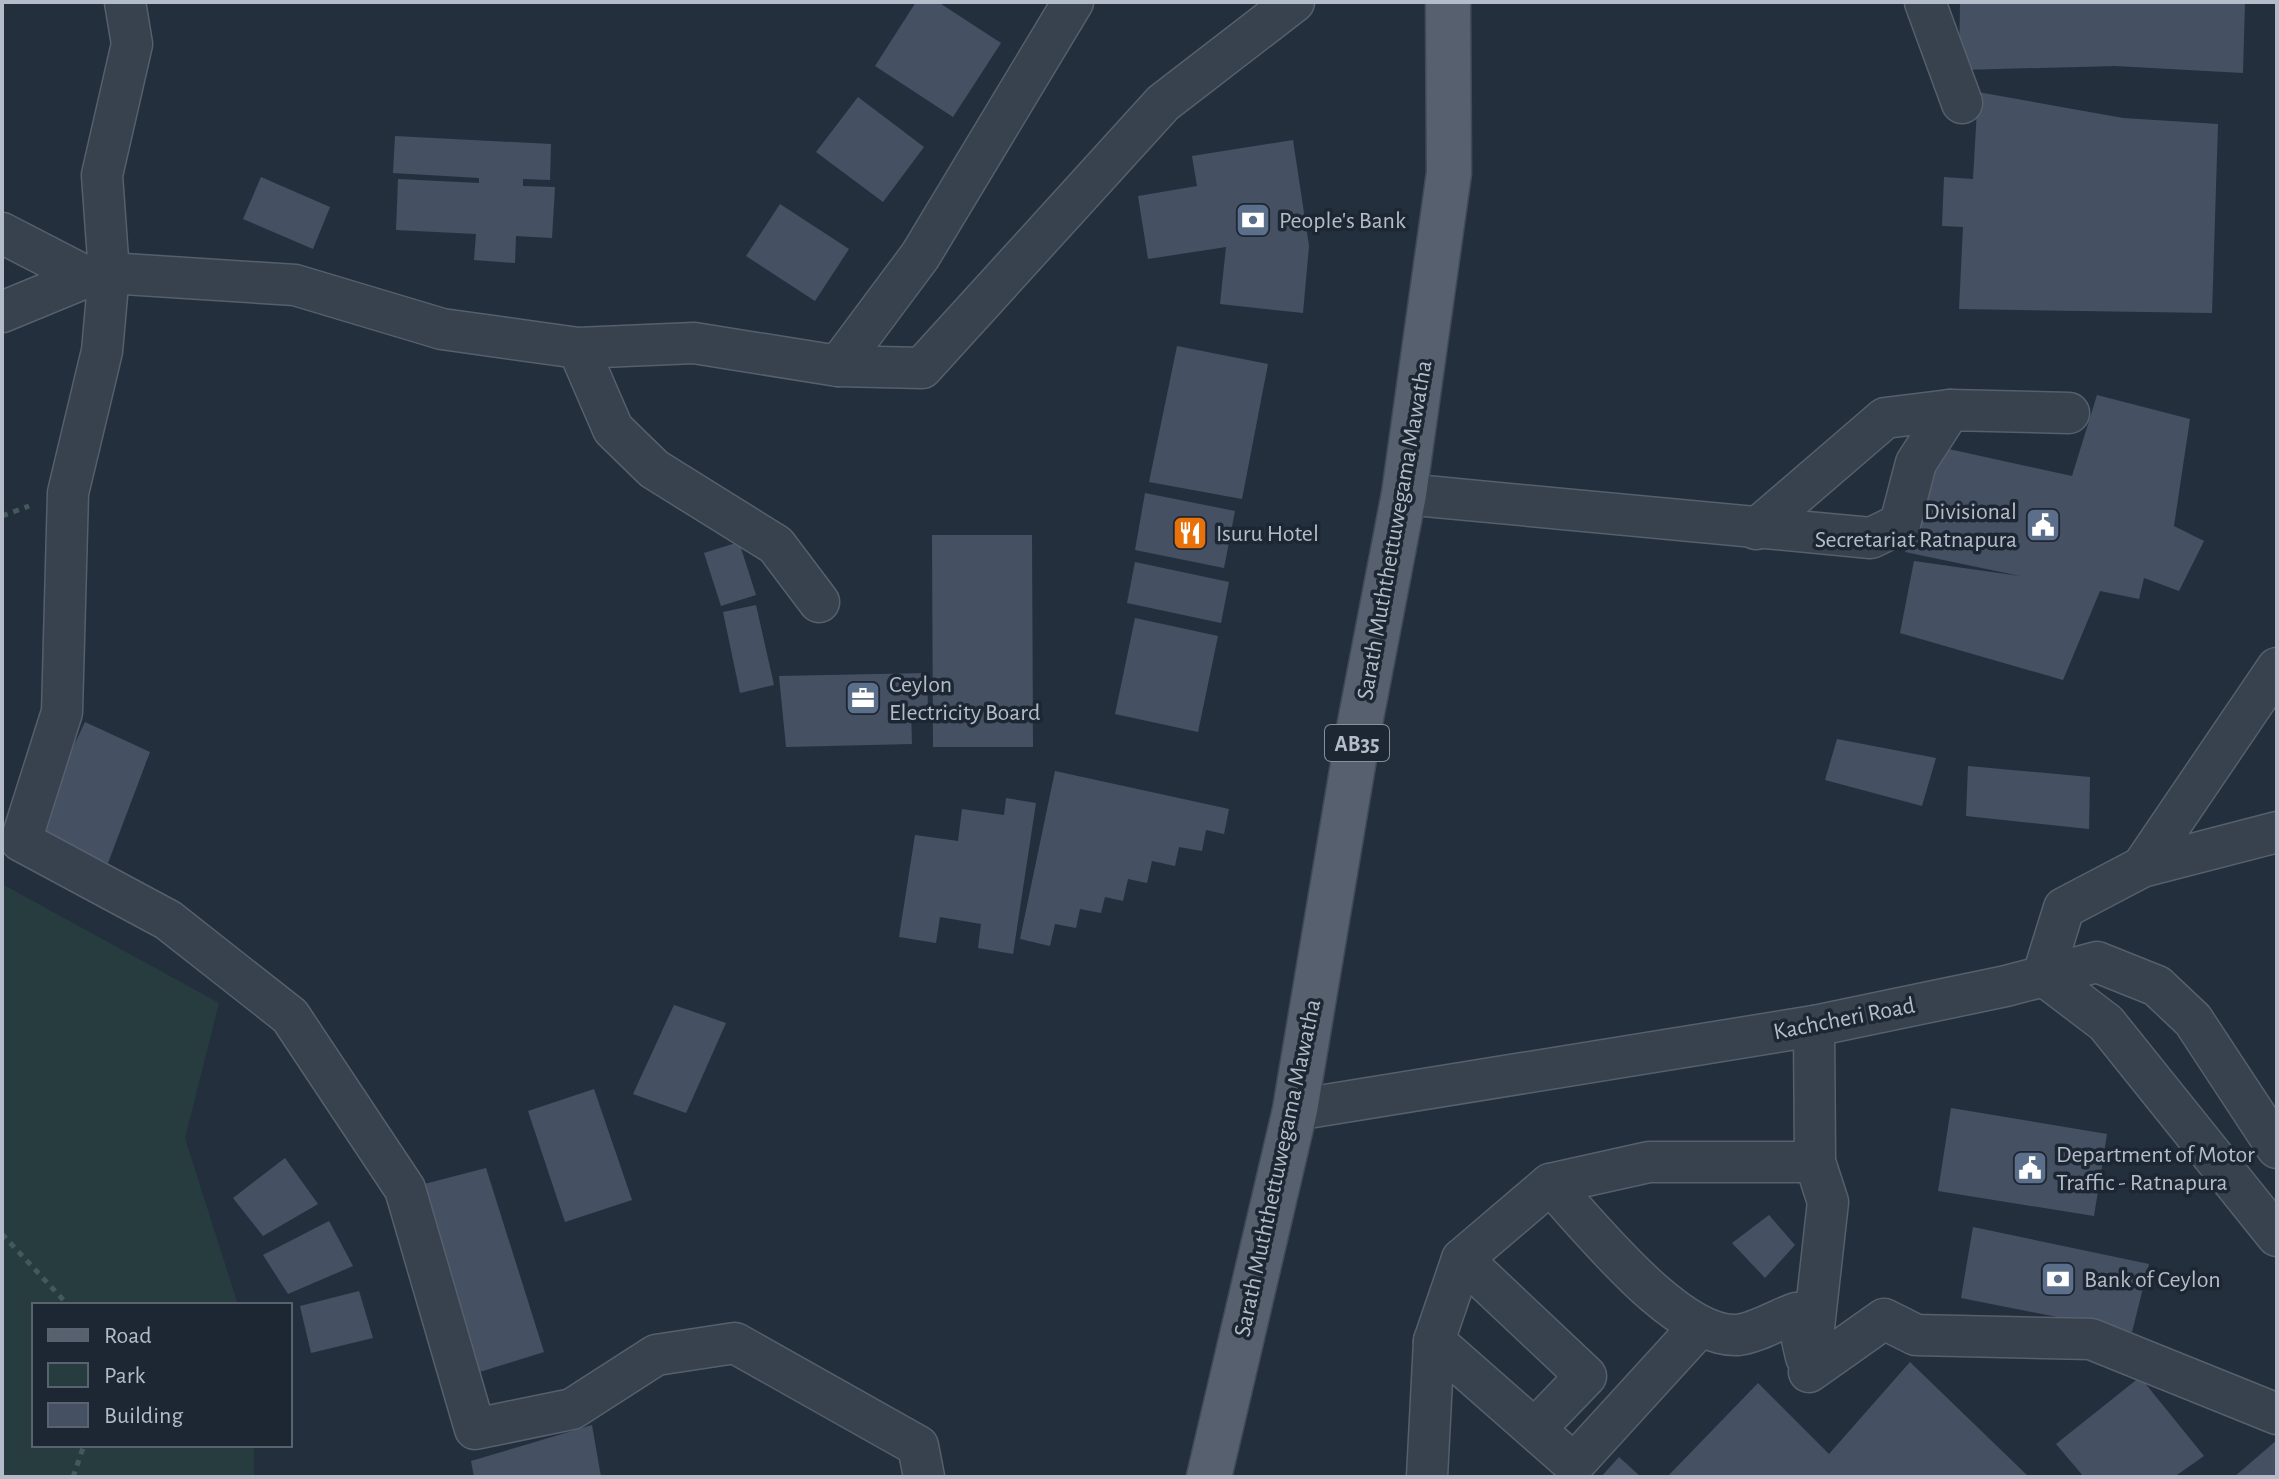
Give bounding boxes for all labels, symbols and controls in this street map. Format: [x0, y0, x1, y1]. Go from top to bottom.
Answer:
bank icon: People's Bank [1234, 201, 1272, 239]
place label: People's Bank [1279, 209, 1406, 233]
street label: Sarath Muththettuwegama Mawatha [1353, 359, 1437, 702]
place label: Divisional Secretariat Ratnapura [1815, 500, 2017, 552]
public building icon: Divisional Secretariat Ratnapura [2024, 506, 2062, 544]
restaurant icon: Isuru Hotel [1171, 514, 1209, 552]
place label: Isuru Hotel [1216, 522, 1319, 546]
place label: Ceylon Electricity Board [889, 673, 1040, 725]
office icon: Ceylon Electricity Board [844, 679, 882, 717]
road number: AB35 [1325, 725, 1389, 761]
street label: Kachcheri Road [1771, 993, 1917, 1044]
street label: Sarath Muththettuwegama Mawatha [1230, 997, 1326, 1339]
place label: Department of Motor Traffic - Ratnapura [2056, 1143, 2255, 1195]
public building icon: Department of Motor Traffic - Ratnapura [2011, 1149, 2049, 1187]
bank icon: Bank of Ceylon [2039, 1260, 2077, 1298]
place label: Bank of Ceylon [2084, 1268, 2221, 1292]
legend [32, 1303, 292, 1447]
text: Road [104, 1324, 152, 1348]
text: Park [104, 1364, 145, 1388]
text: Building [104, 1404, 183, 1428]

